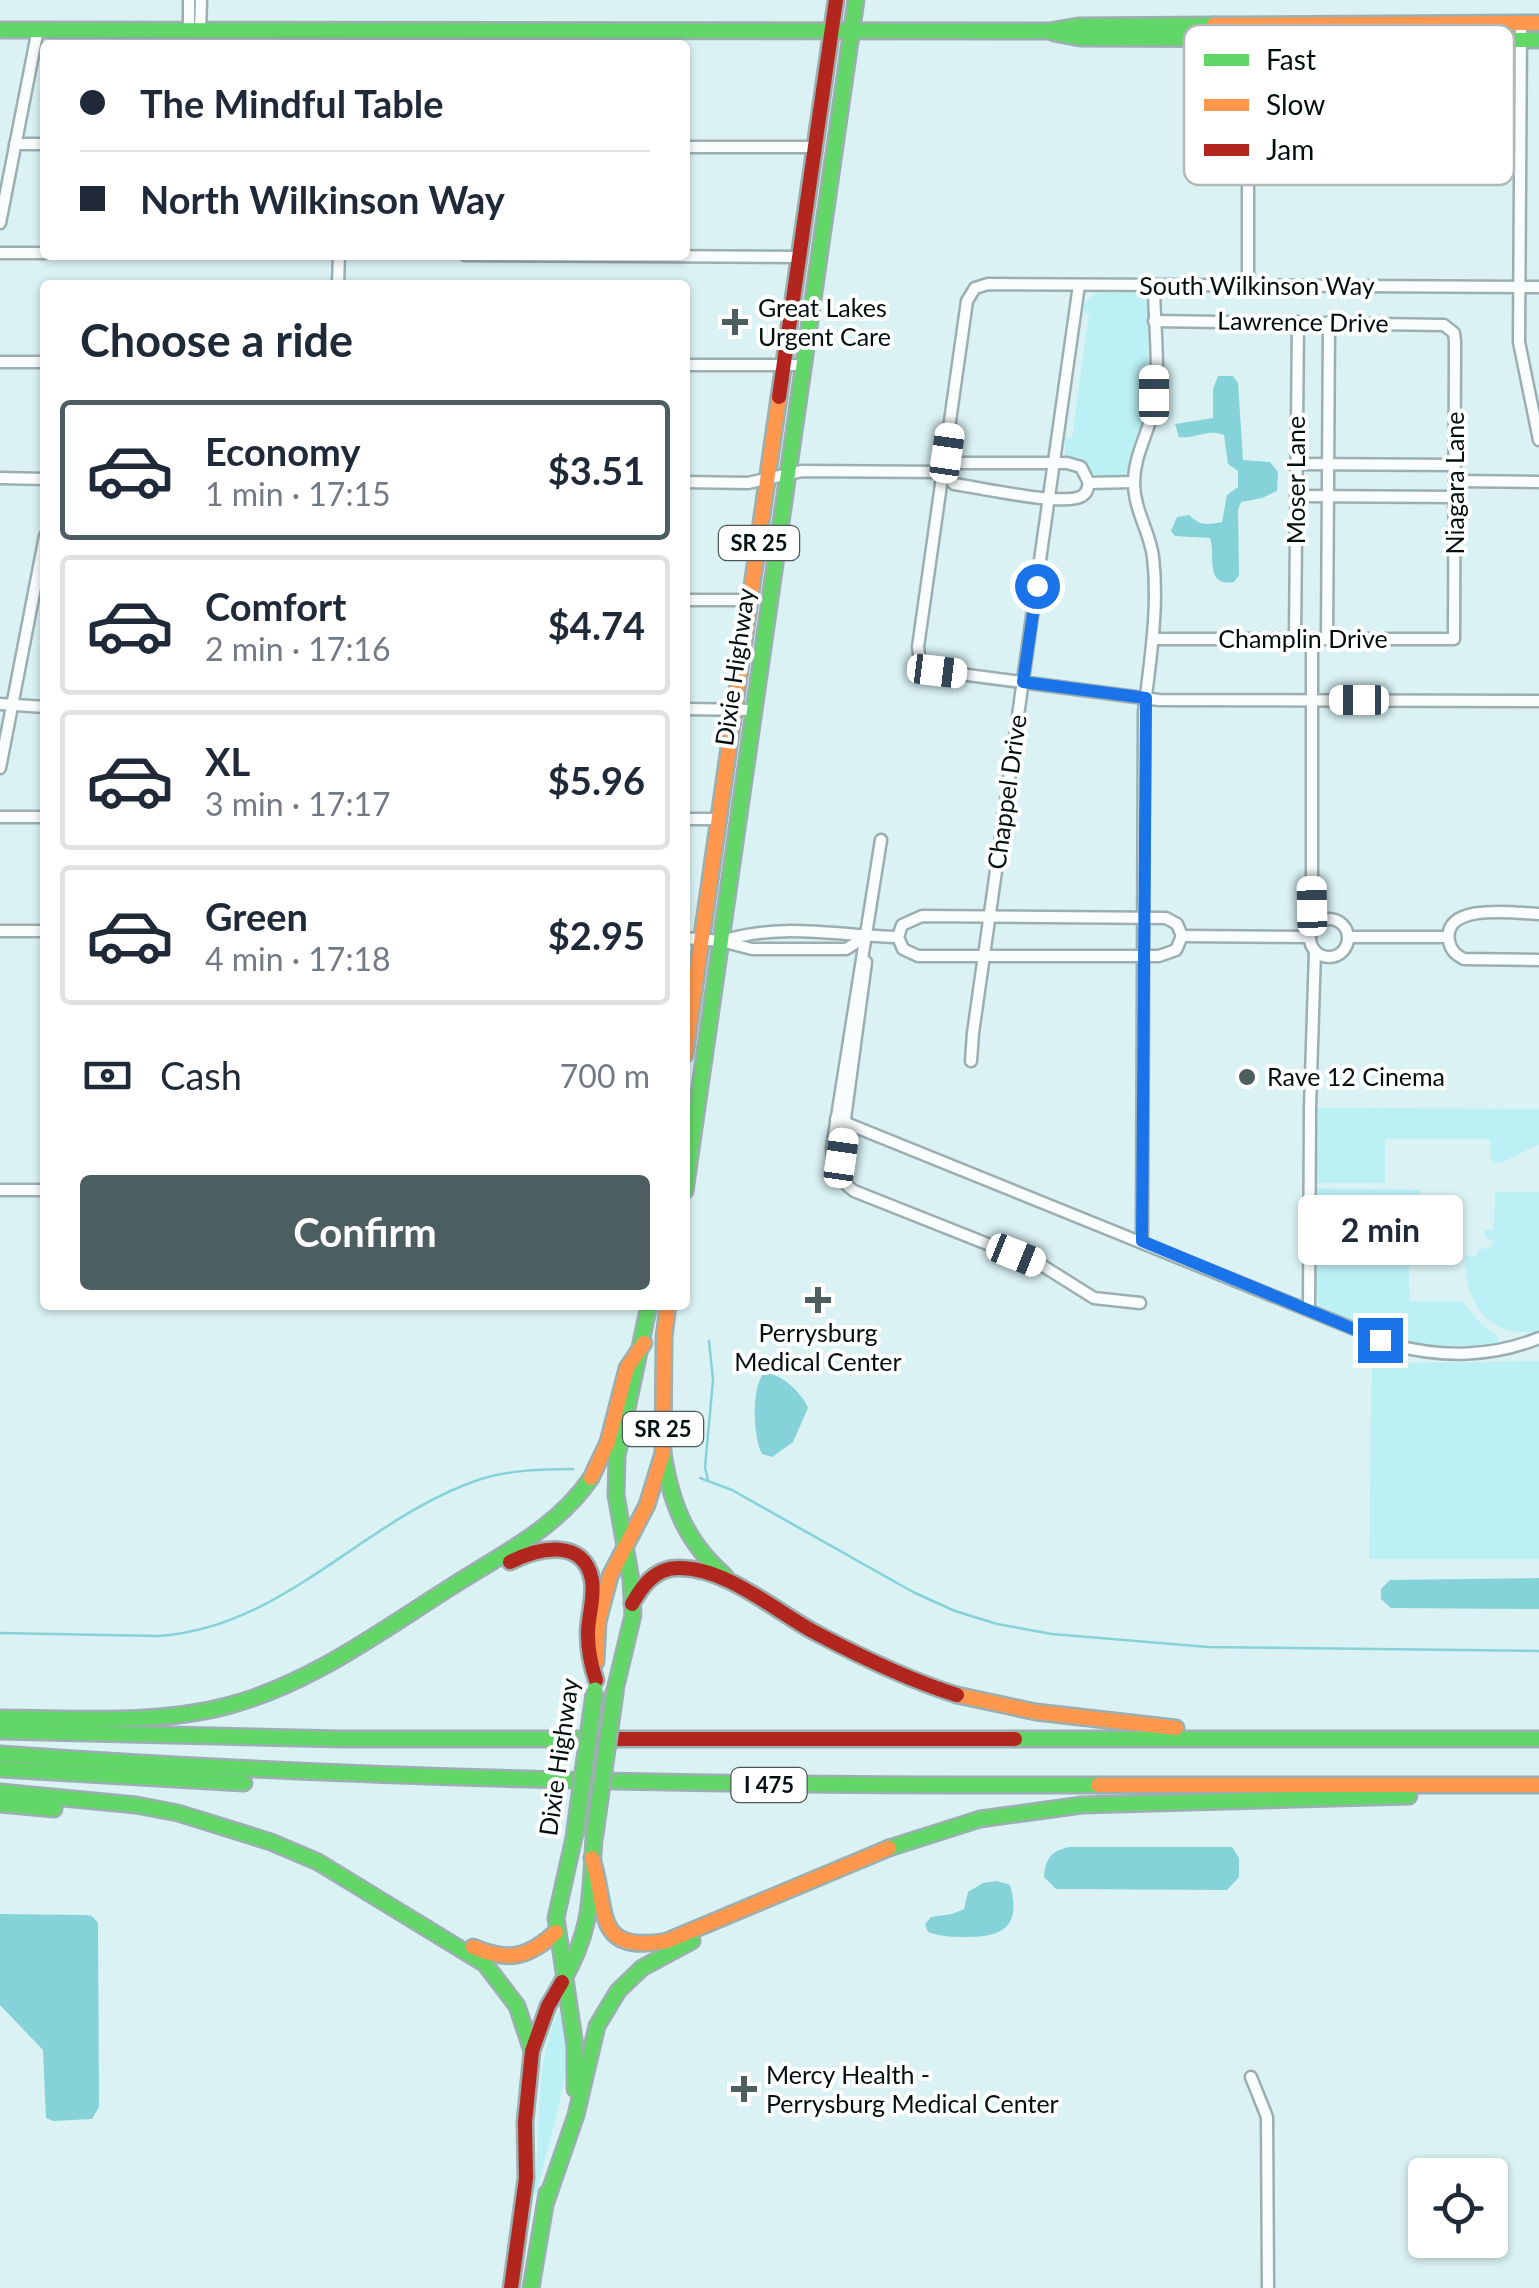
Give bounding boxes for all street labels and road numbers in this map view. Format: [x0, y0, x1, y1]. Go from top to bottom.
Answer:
street label: South Wilkinson Way [1139, 270, 1375, 300]
street label: Lawrence Drive [1217, 305, 1389, 337]
street label: Niagara Lane [1439, 412, 1469, 554]
street label: Moser Lane [1280, 416, 1310, 544]
road number: SR 25 [719, 526, 799, 560]
street label: Dixie Highway [708, 586, 760, 748]
street label: Champlin Drive [1218, 623, 1388, 653]
street label: Chappel Drive [980, 712, 1032, 871]
road number: SR 25 [623, 1412, 703, 1446]
street label: Dixie Highway [532, 1676, 584, 1838]
road number: I 475 [732, 1768, 806, 1802]

